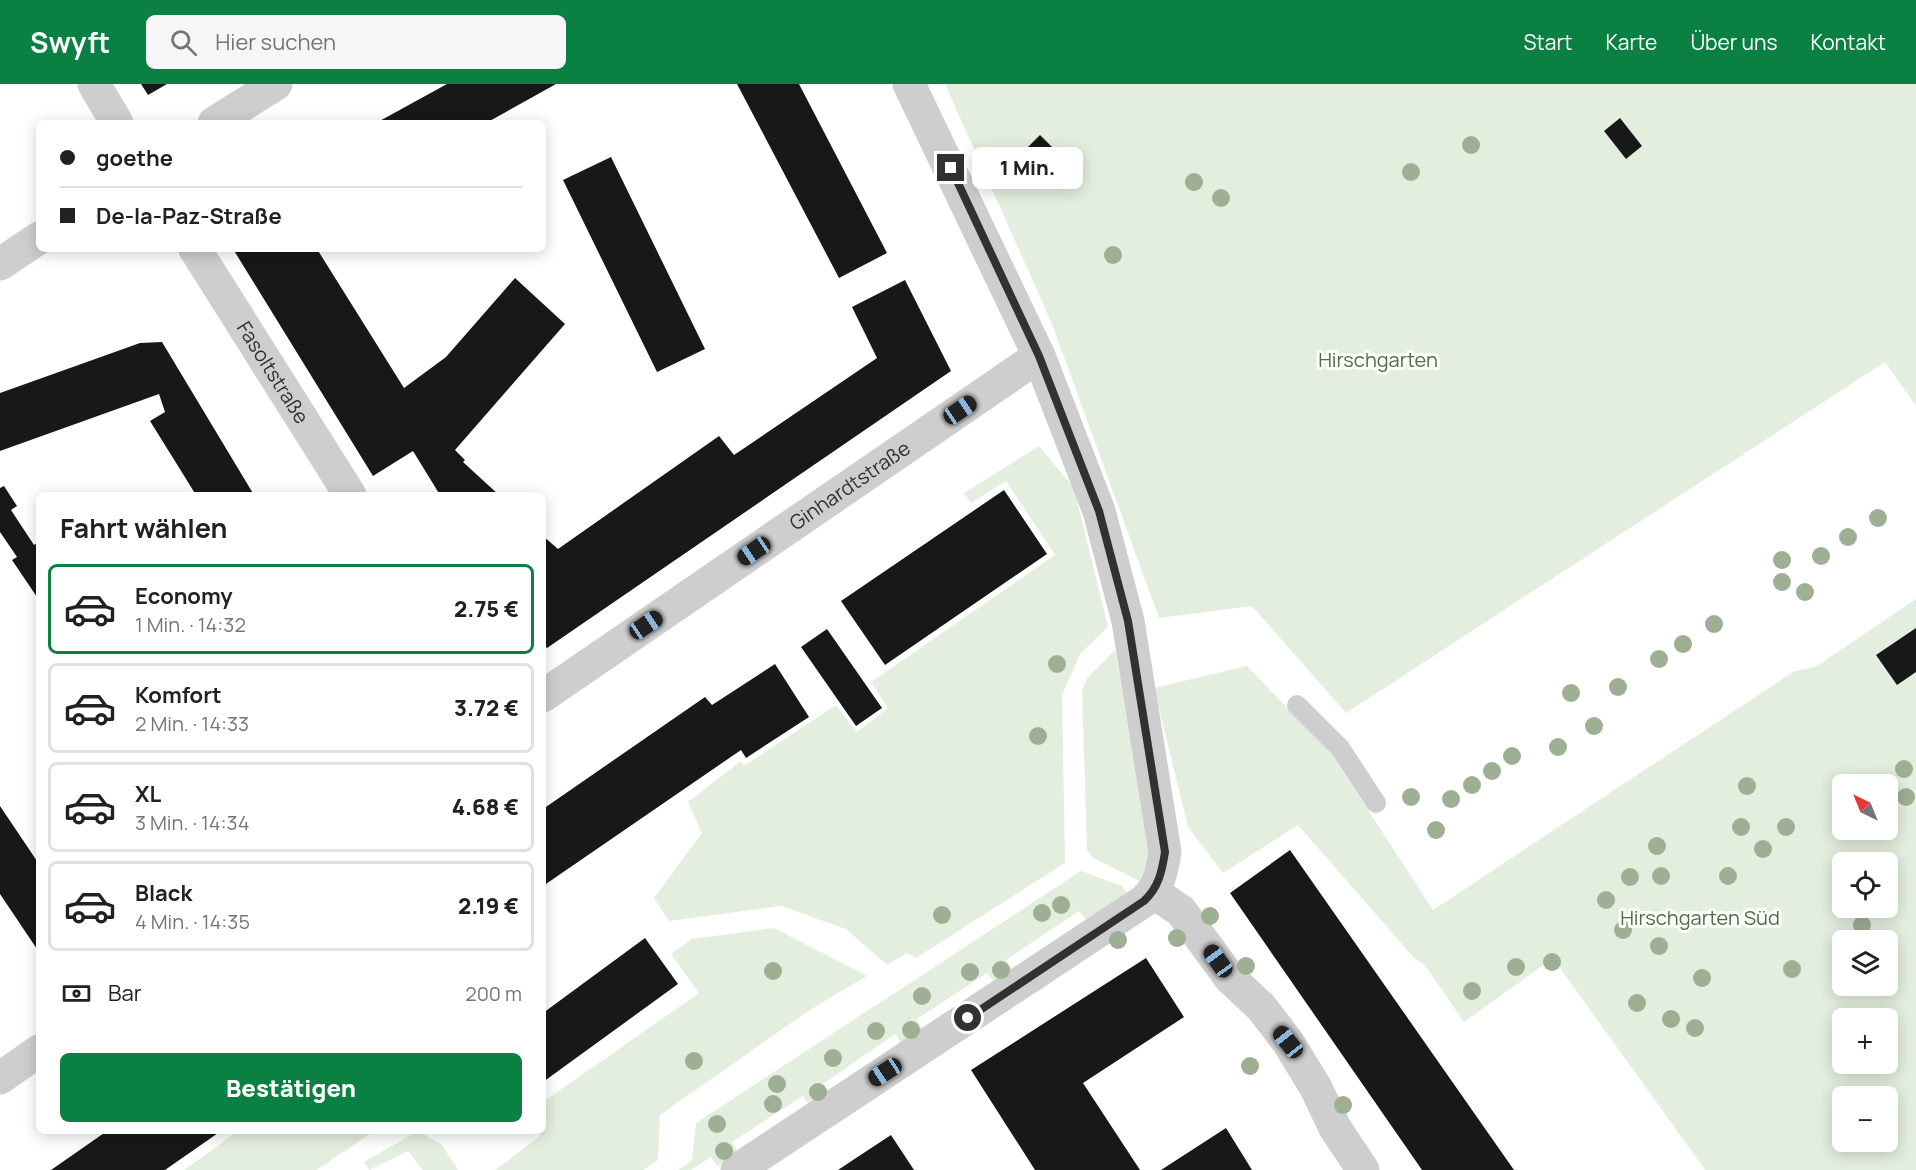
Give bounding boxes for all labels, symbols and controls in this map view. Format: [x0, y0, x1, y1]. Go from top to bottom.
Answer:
search box [146, 15, 566, 69]
text: Swyft [30, 23, 110, 61]
icon: search [167, 26, 200, 59]
text: Hier suchen [215, 27, 336, 57]
text: Start [1523, 28, 1572, 56]
text: Karte [1605, 28, 1657, 56]
text: Über uns [1690, 28, 1778, 56]
text: Kontakt [1811, 28, 1886, 56]
text: goethe [96, 143, 173, 173]
callout: 1 Min. [972, 147, 1083, 189]
route end [937, 154, 964, 181]
text: 1 Min. [1000, 154, 1055, 181]
text: De-la-Paz-Straße [96, 201, 282, 231]
street label: Fasoltstraße [231, 316, 316, 429]
park label: Hirschgarten [1318, 346, 1438, 373]
car [940, 392, 980, 428]
street label: Ginhardtstraße [784, 434, 915, 536]
text: Fahrt wählen [60, 509, 228, 546]
car [734, 533, 774, 569]
text: Economy [135, 581, 233, 611]
icon: car [63, 582, 117, 636]
text: 2.75 € [454, 594, 519, 624]
car [626, 607, 666, 643]
text: 1 Min. · 14:32 [135, 611, 246, 638]
text: Komfort [135, 680, 222, 710]
icon: car [63, 681, 117, 735]
text: 3.72 € [454, 693, 519, 723]
text: 2 Min. · 14:33 [135, 710, 249, 737]
north arrow [1832, 774, 1898, 840]
map controls [1832, 774, 1898, 1152]
text: XL [135, 779, 161, 809]
icon: car [63, 780, 117, 834]
text: 4.68 € [452, 792, 519, 822]
text: 3 Min. · 14:34 [135, 809, 249, 836]
button: locate [1832, 852, 1898, 918]
text: Black [135, 878, 192, 908]
icon: car [63, 879, 117, 933]
text: 2.19 € [458, 891, 519, 921]
park label: Hirschgarten Süd [1620, 904, 1780, 931]
text: 4 Min. · 14:35 [135, 908, 250, 935]
button: layers [1832, 930, 1898, 996]
car [1200, 941, 1236, 981]
icon: cash [60, 977, 93, 1010]
text: Bar [108, 978, 142, 1008]
text: 200 m [465, 980, 522, 1007]
route start [954, 1004, 981, 1031]
button: + [1832, 1008, 1898, 1074]
car [1270, 1022, 1306, 1062]
button: Bestätigen [60, 1053, 522, 1122]
car [865, 1055, 905, 1089]
button: − [1832, 1086, 1898, 1152]

